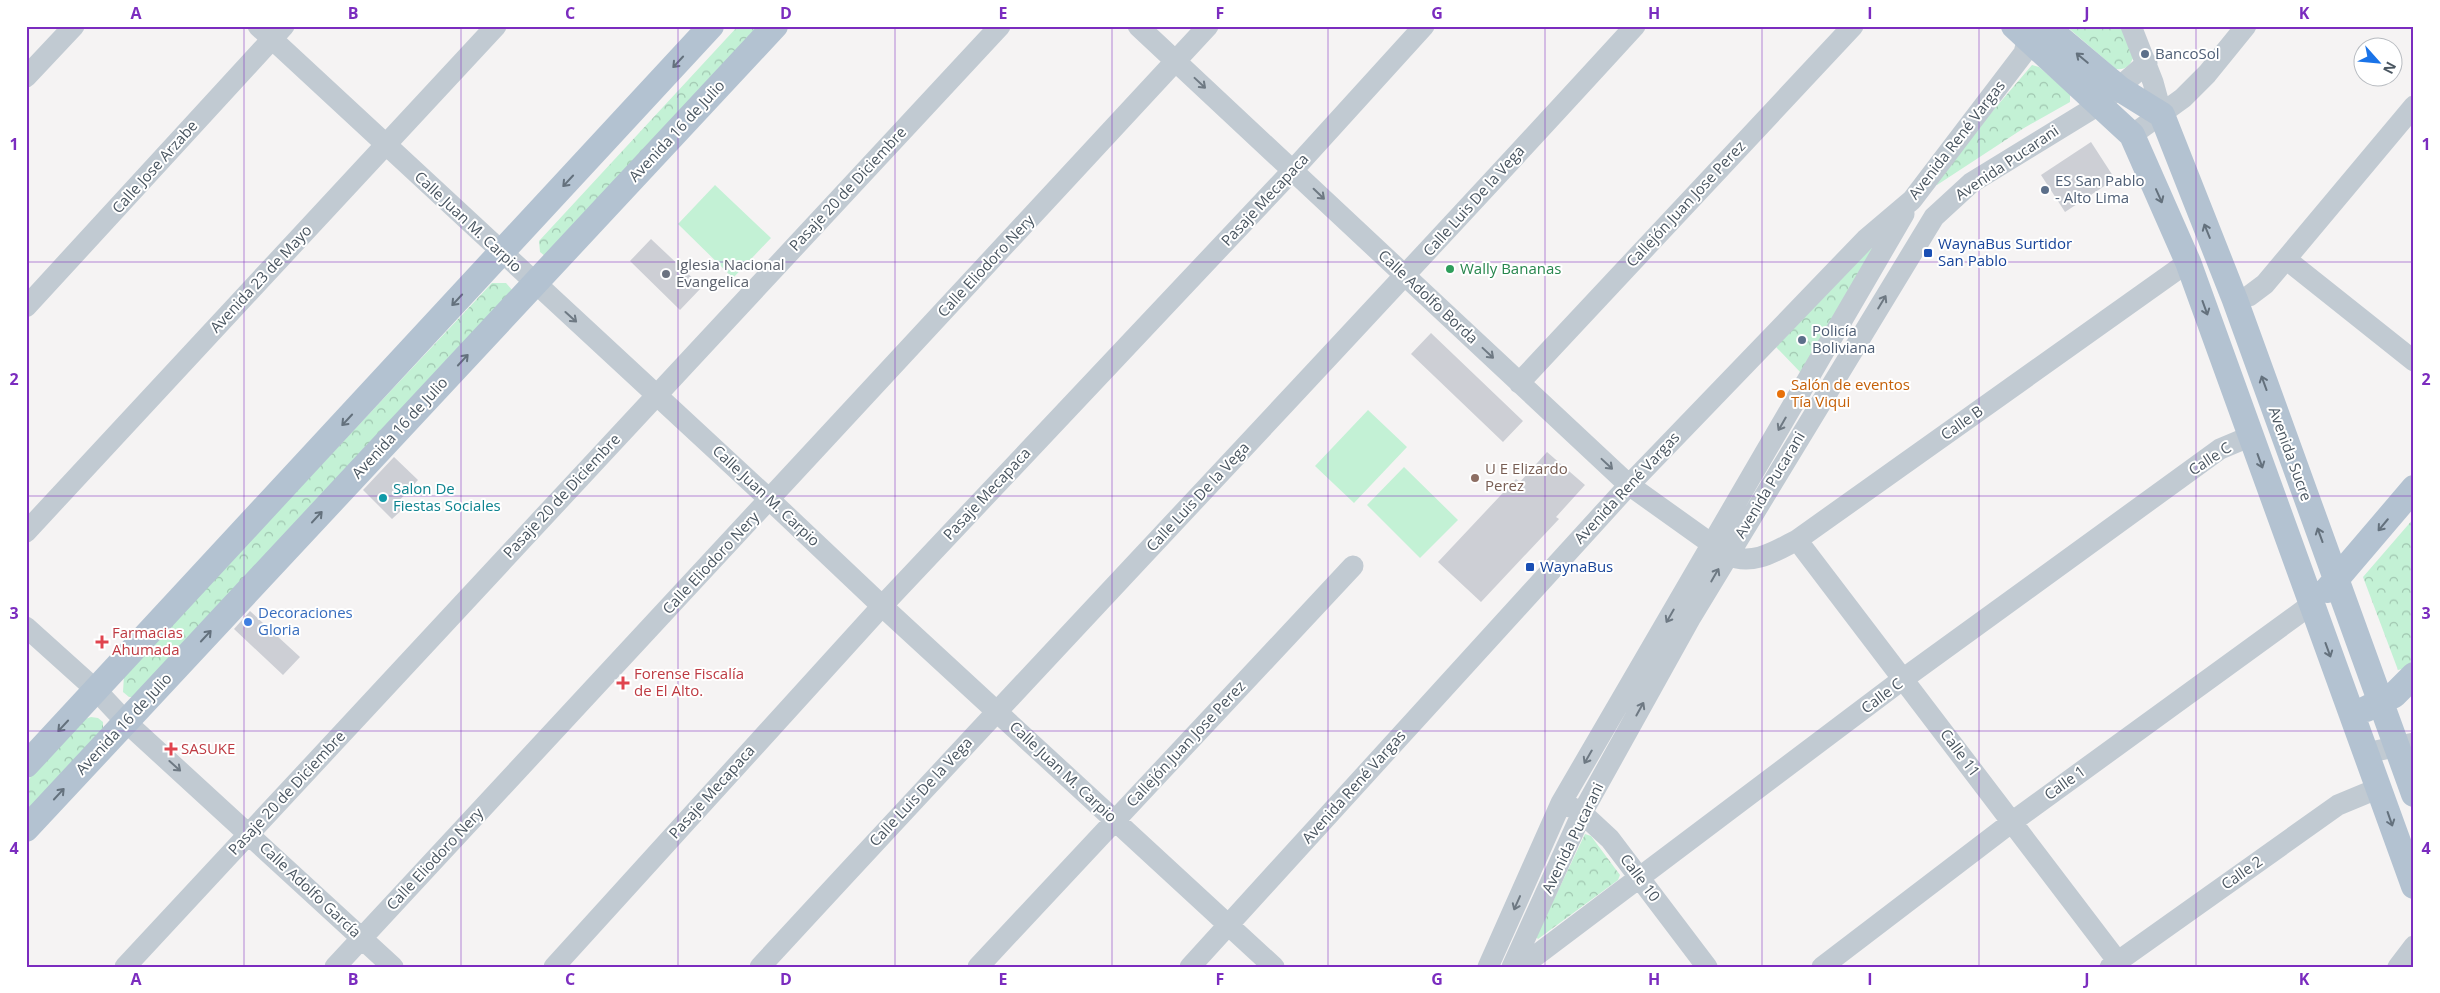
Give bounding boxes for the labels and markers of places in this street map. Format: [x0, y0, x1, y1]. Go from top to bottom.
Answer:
place label: BancoSol [2155, 43, 2219, 63]
marker: BancoSol [2139, 48, 2151, 60]
place label: ES San Pablo - Alto Lima [2055, 170, 2144, 207]
marker: ES San Pablo - Alto Lima [2039, 184, 2051, 196]
place label: WaynaBus Surtidor San Pablo [1938, 233, 2072, 270]
marker: WaynaBus Surtidor San Pablo [1922, 247, 1934, 259]
place label: Iglesia Nacional Evangelica [676, 254, 785, 291]
place label: Wally Bananas [1460, 258, 1561, 278]
marker: Wally Bananas [1444, 263, 1456, 275]
marker: Iglesia Nacional Evangelica [660, 268, 672, 280]
place label: Policía Boliviana [1812, 320, 1875, 357]
marker: Policía Boliviana [1796, 334, 1808, 346]
place label: Salón de eventos Tía Viqui [1791, 374, 1910, 411]
marker: Salón de eventos Tía Viqui [1775, 388, 1787, 400]
place label: U E Elizardo Perez [1485, 458, 1568, 495]
marker: U E Elizardo Perez [1469, 472, 1481, 484]
place label: Salon De Fiestas Sociales [393, 478, 501, 515]
marker: Salon De Fiestas Sociales [377, 492, 389, 504]
place label: WaynaBus [1540, 556, 1613, 576]
marker: WaynaBus [1524, 561, 1536, 573]
place label: Decoraciones Gloria [258, 602, 353, 639]
marker: Decoraciones Gloria [242, 616, 254, 628]
place label: Farmacias Ahumada [112, 622, 183, 659]
marker: Farmacias Ahumada [96, 636, 108, 648]
place label: Forense Fiscalía de El Alto. [634, 663, 744, 700]
marker: Forense Fiscalía de El Alto. [616, 676, 630, 690]
place label: SASUKE [181, 738, 235, 758]
marker: SASUKE [165, 743, 177, 755]

